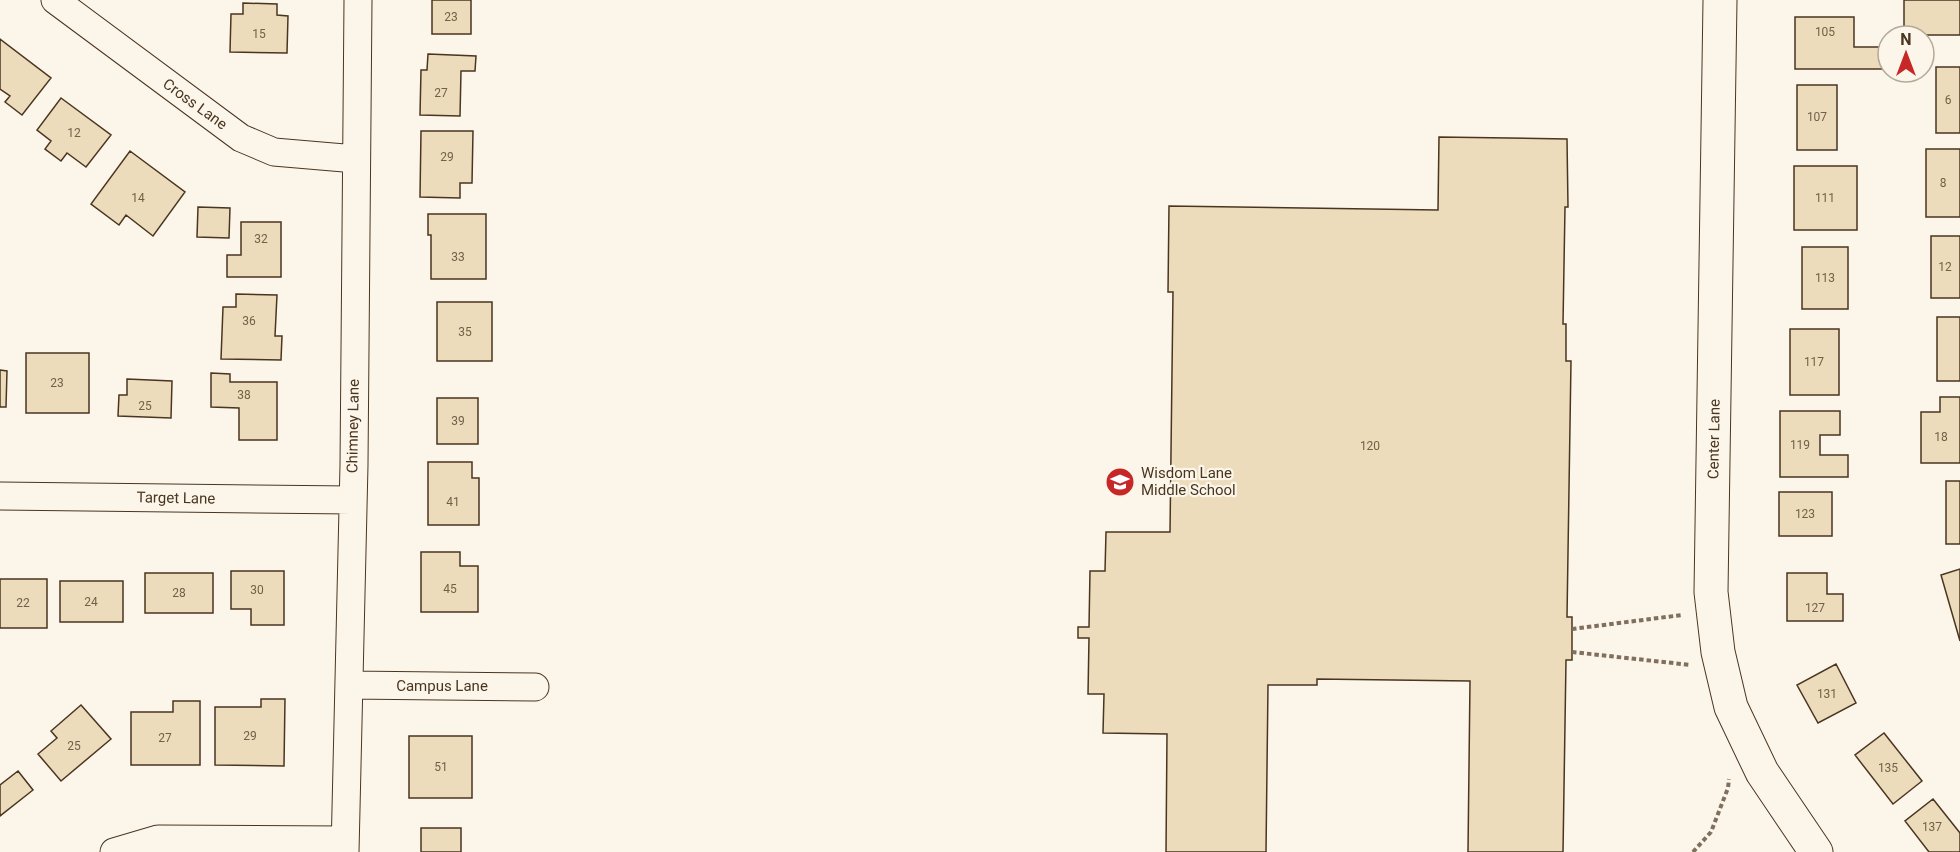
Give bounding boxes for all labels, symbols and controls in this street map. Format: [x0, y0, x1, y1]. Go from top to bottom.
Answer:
house number: 23 [444, 10, 458, 24]
north arrow [1876, 24, 1936, 84]
house number: 105 [1815, 25, 1835, 39]
house number: 15 [252, 27, 266, 41]
text: N [1900, 30, 1912, 49]
street label: Cross Lane [159, 75, 231, 133]
house number: 27 [434, 86, 448, 100]
house number: 6 [1945, 93, 1952, 107]
house number: 107 [1807, 110, 1827, 124]
house number: 12 [67, 126, 81, 140]
house number: 29 [440, 150, 454, 164]
house number: 8 [1940, 176, 1947, 190]
house number: 14 [131, 191, 145, 205]
house number: 111 [1815, 191, 1835, 205]
house number: 32 [254, 232, 268, 246]
house number: 33 [451, 250, 465, 264]
house number: 12 [1938, 260, 1952, 274]
house number: 113 [1815, 271, 1835, 285]
house number: 36 [242, 314, 256, 328]
house number: 35 [458, 325, 472, 339]
house number: 117 [1804, 355, 1824, 369]
house number: 23 [50, 376, 64, 390]
street label: Chimney Lane [343, 379, 363, 473]
house number: 38 [237, 388, 251, 402]
house number: 25 [138, 399, 152, 413]
street label: Center Lane [1704, 399, 1724, 479]
house number: 39 [451, 414, 465, 428]
house number: 18 [1934, 430, 1948, 444]
house number: 119 [1790, 438, 1810, 452]
house number: 120 [1360, 439, 1380, 453]
place label: Wisdom Lane Middle School [1141, 464, 1236, 499]
school or university icon: Wisdom Lane Middle School [1104, 466, 1136, 498]
street label: Target Lane [136, 488, 216, 508]
house number: 41 [446, 495, 460, 509]
house number: 123 [1795, 507, 1815, 521]
house number: 45 [443, 582, 457, 596]
house number: 30 [250, 583, 264, 597]
house number: 28 [172, 586, 186, 600]
house number: 24 [84, 595, 98, 609]
house number: 22 [16, 596, 30, 610]
house number: 127 [1805, 601, 1825, 615]
street label: Campus Lane [396, 677, 488, 695]
house number: 131 [1817, 687, 1837, 701]
house number: 29 [243, 729, 257, 743]
house number: 27 [158, 731, 172, 745]
house number: 25 [67, 739, 81, 753]
house number: 51 [434, 760, 448, 774]
house number: 135 [1878, 761, 1898, 775]
house number: 137 [1922, 820, 1942, 834]

